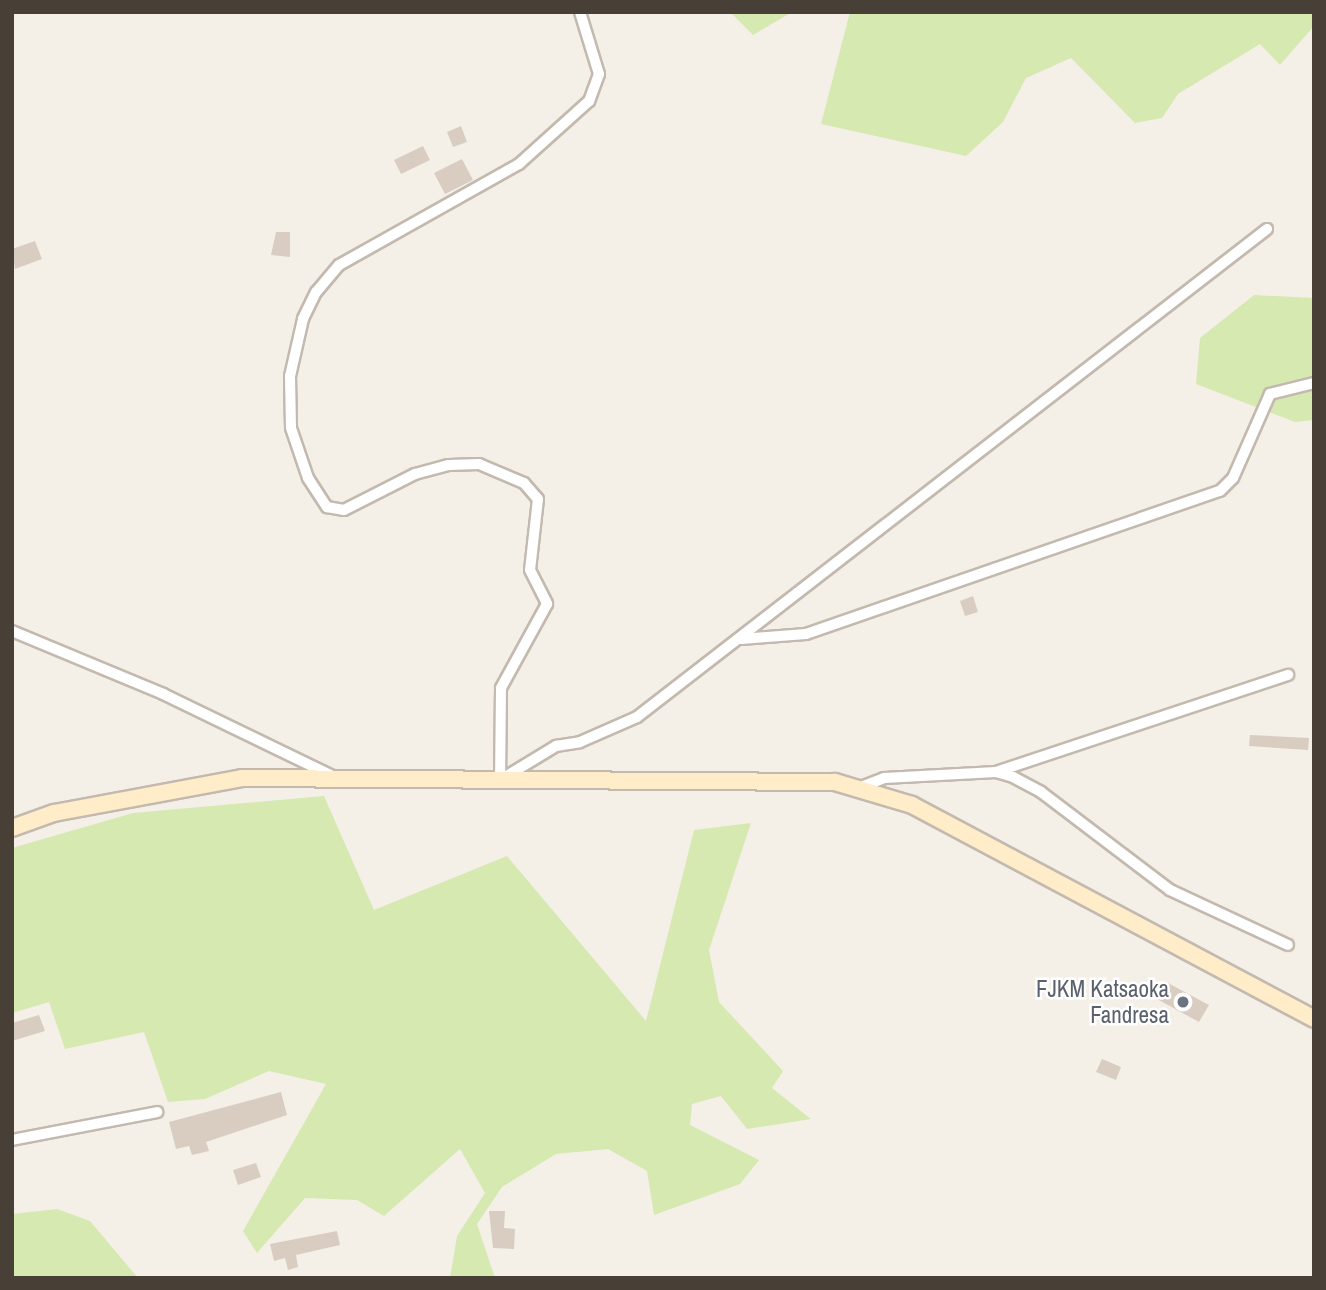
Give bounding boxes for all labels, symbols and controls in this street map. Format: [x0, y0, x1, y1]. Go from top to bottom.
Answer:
place label: FJKM Katsaoka Fandresa [1036, 975, 1169, 1029]
marker: FJKM Katsaoka Fandresa [1175, 994, 1191, 1010]

